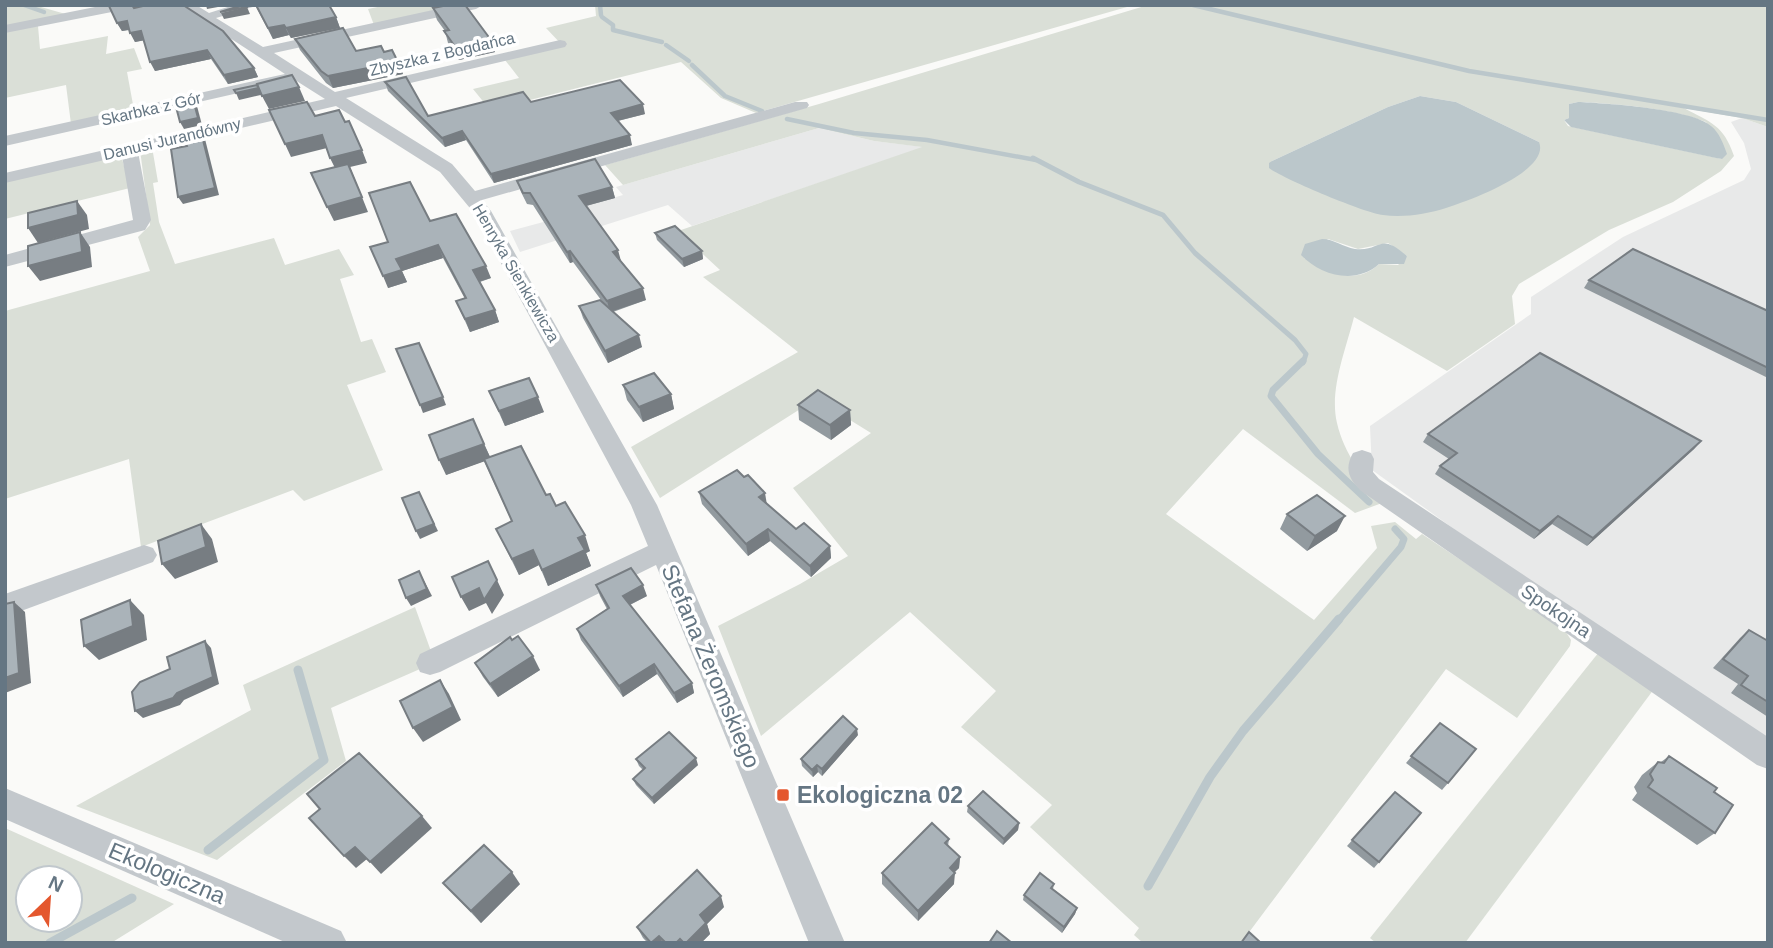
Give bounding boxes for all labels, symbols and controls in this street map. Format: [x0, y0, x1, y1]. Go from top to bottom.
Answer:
street label: Zbyszka z Bogdańca [368, 29, 516, 79]
street label: Skarbka z Gór [99, 89, 203, 129]
street label: Danusi Jurandówny [102, 115, 242, 163]
street label: Henryka Sienkiewicza [470, 201, 563, 345]
street label: Stefana Żeromskiego [656, 560, 766, 772]
street label: Spokojna [1517, 580, 1595, 642]
place label: Ekologiczna 02 [797, 782, 963, 808]
marker: Ekologiczna 02 [775, 787, 791, 803]
street label: Ekologiczna [105, 837, 229, 909]
north arrow [14, 864, 84, 934]
text: N [45, 872, 67, 896]

